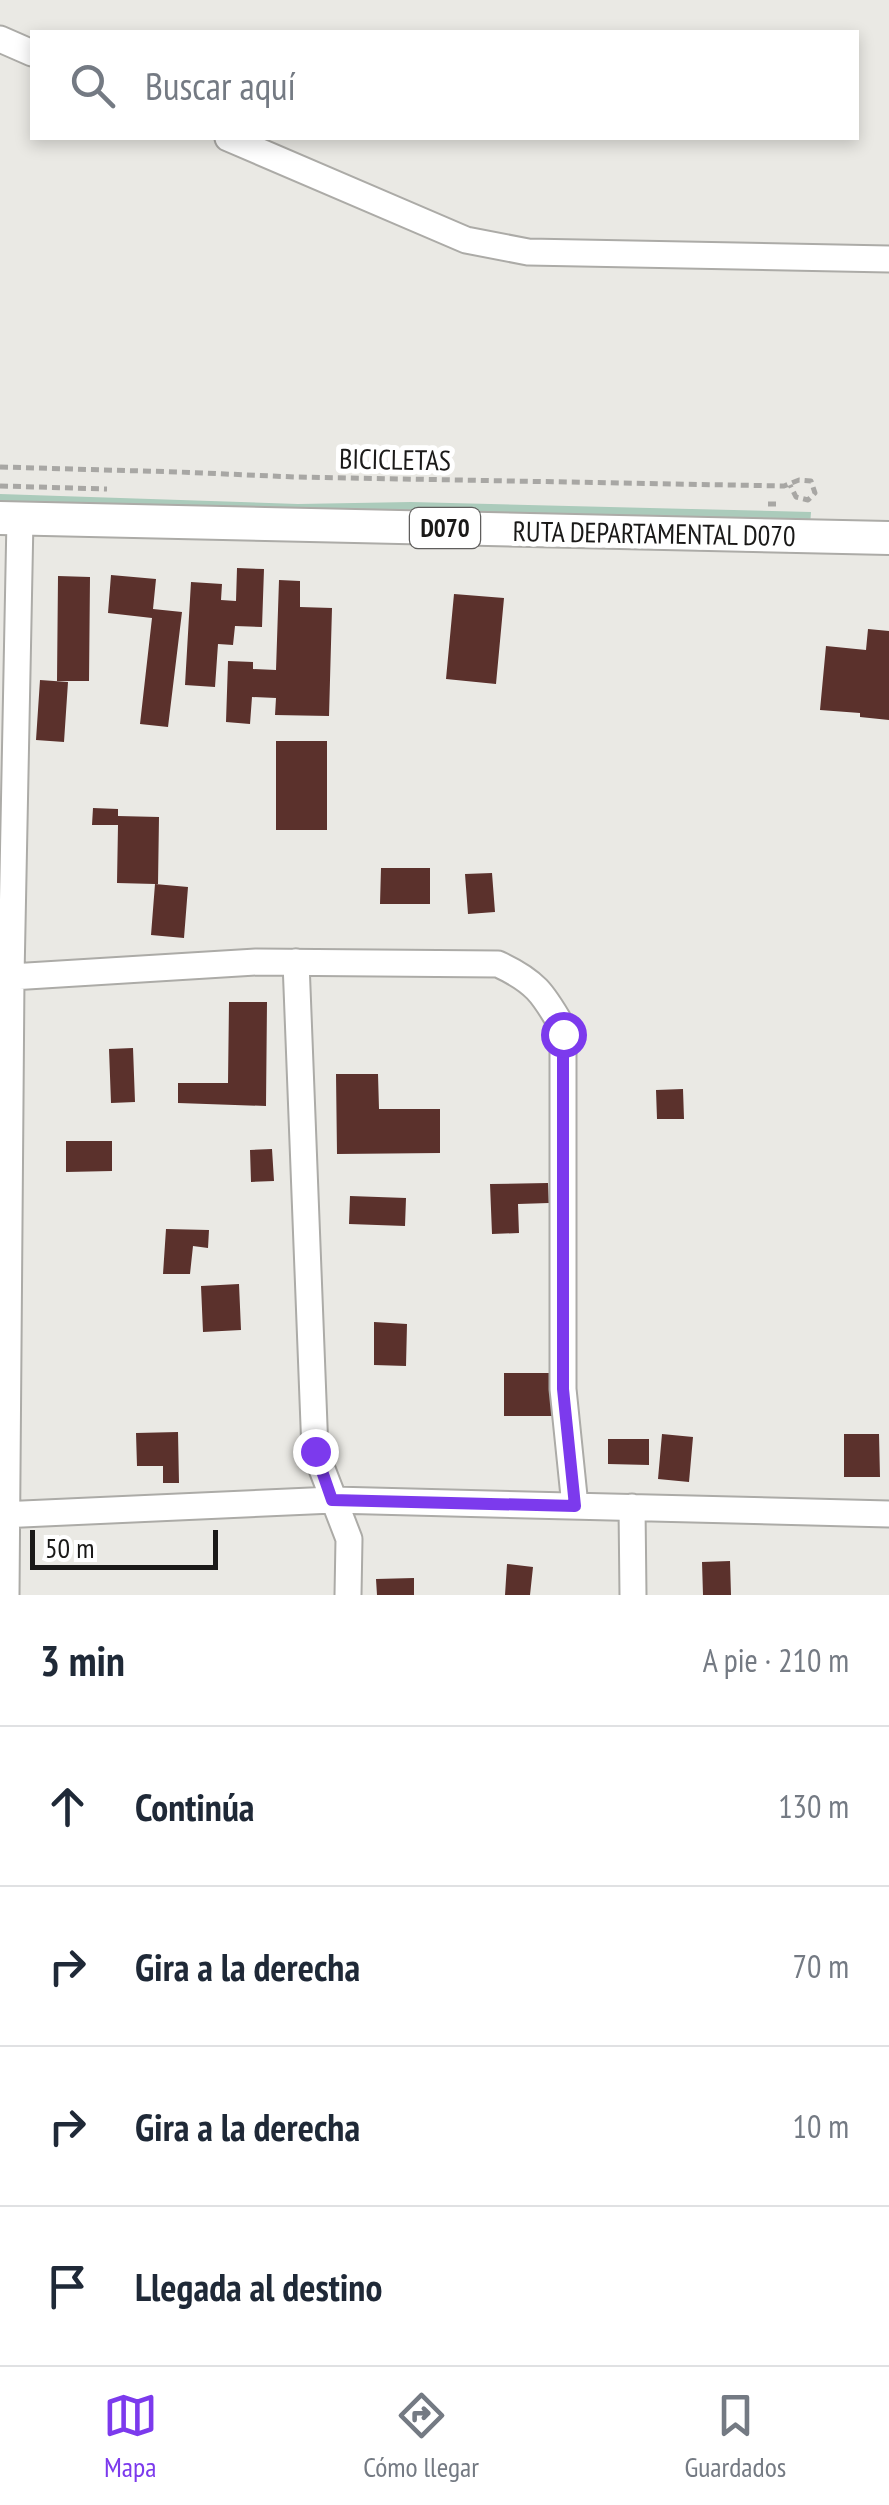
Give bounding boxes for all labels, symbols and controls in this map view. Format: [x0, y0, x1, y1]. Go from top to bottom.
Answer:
search box [30, 30, 859, 140]
icon: search [65, 58, 120, 113]
text: Buscar aquí [145, 61, 296, 110]
street label: BICICLETAS [339, 440, 451, 478]
road number: D070 [410, 508, 480, 548]
street label: RUTA DEPARTAMENTAL D070 [512, 512, 796, 554]
route start [541, 1012, 587, 1058]
route end [293, 1429, 339, 1475]
scale bar [30, 1525, 218, 1570]
text: 50 m [45, 1529, 94, 1566]
text: 3 min [40, 1633, 125, 1688]
text: A pie · 210 m [703, 1639, 849, 1681]
icon: ahead [40, 1779, 95, 1834]
text: Continúa [135, 1782, 255, 1831]
text: 130 m [778, 1785, 849, 1827]
icon: right [40, 1939, 95, 1994]
text: Gira a la derecha [135, 1942, 360, 1991]
text: 70 m [793, 1945, 849, 1987]
icon: right [40, 2099, 95, 2154]
text: Gira a la derecha [135, 2102, 360, 2151]
text: 10 m [793, 2105, 849, 2147]
icon: arrive [40, 2259, 95, 2314]
text: Llegada al destino [135, 2262, 382, 2311]
tab: Mapa [103, 2388, 158, 2485]
tab: Cómo llegar [363, 2388, 479, 2485]
tab: Guardados [684, 2388, 786, 2485]

